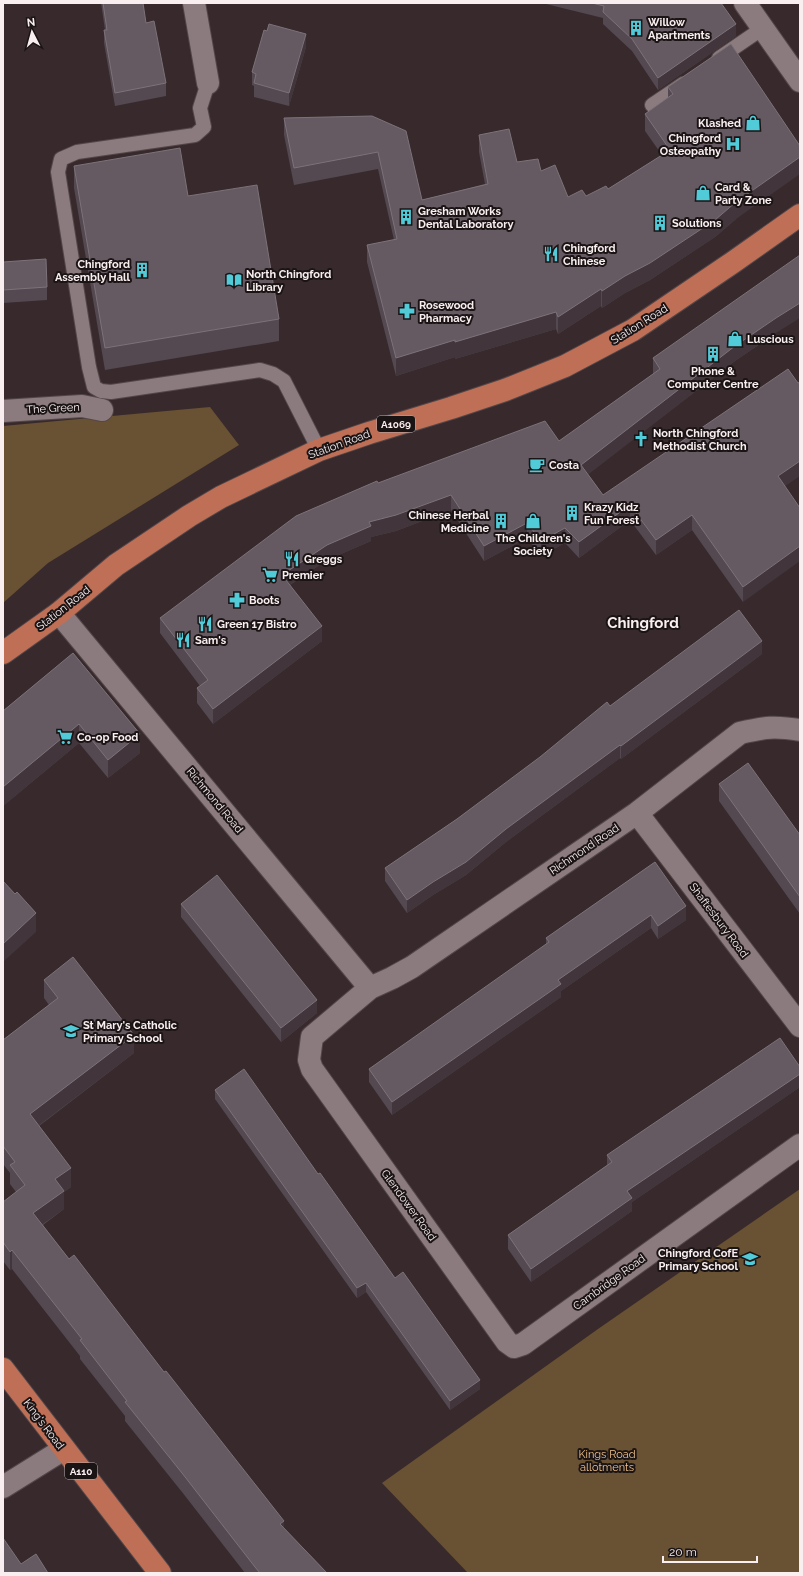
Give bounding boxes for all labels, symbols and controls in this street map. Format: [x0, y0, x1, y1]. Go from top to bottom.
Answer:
north arrow [12, 12, 52, 52]
text: N [26, 16, 36, 29]
place label: Willow Apartments [648, 16, 711, 42]
building icon: Willow Apartments [627, 19, 645, 37]
shop icon: Klashed [744, 114, 762, 132]
place label: Klashed [698, 117, 741, 130]
place label: Chingford Osteopathy [660, 132, 721, 158]
hospital icon: Chingford Osteopathy [724, 135, 742, 153]
place label: Card & Party Zone [715, 181, 772, 207]
shop icon: Card & Party Zone [694, 184, 712, 202]
place label: Gresham Works Dental Laboratory [418, 205, 513, 231]
building icon: Gresham Works Dental Laboratory [397, 208, 415, 226]
building icon: Solutions [651, 214, 669, 232]
place label: Solutions [672, 217, 722, 230]
place label: Chingford Chinese [563, 242, 616, 268]
restaurant icon: Chingford Chinese [542, 245, 560, 263]
place label: Chingford Assembly Hall [55, 258, 131, 284]
building icon: Chingford Assembly Hall [133, 261, 151, 279]
place label: North Chingford Library [246, 268, 331, 294]
library icon: North Chingford Library [225, 271, 243, 289]
place label: Rosewood Pharmacy [419, 299, 474, 325]
pharmacy icon: Rosewood Pharmacy [398, 302, 416, 320]
street label: Station Road [608, 302, 670, 347]
shop icon: Luscious [726, 330, 744, 348]
place label: Luscious [747, 333, 794, 346]
building icon: Phone & Computer Centre [704, 345, 722, 363]
place label: Phone & Computer Centre [667, 365, 759, 391]
street label: The Green [26, 401, 80, 416]
road number: A1069 [377, 416, 415, 432]
street label: Station Road [307, 427, 372, 462]
place label: North Chingford Methodist Church [653, 427, 747, 453]
church icon: North Chingford Methodist Church [632, 430, 650, 448]
cafe icon: Costa [528, 456, 546, 474]
place label: Costa [549, 459, 579, 472]
place label: Krazy Kidz Fun Forest [584, 501, 640, 527]
building icon: Krazy Kidz Fun Forest [563, 504, 581, 522]
place label: Chinese Herbal Medicine [408, 509, 490, 535]
building icon: Chinese Herbal Medicine [492, 512, 510, 530]
shop icon: The Children's Society [524, 512, 542, 530]
place label: The Children's Society [495, 532, 571, 558]
restaurant icon: Greggs [283, 550, 301, 568]
place label: Greggs [304, 553, 343, 566]
supermarket icon: Premier [261, 566, 279, 584]
place label: Premier [282, 569, 324, 582]
street label: Station Road [34, 583, 93, 633]
pharmacy icon: Boots [228, 591, 246, 609]
place label: Boots [249, 594, 280, 607]
district label: Chingford [607, 614, 679, 632]
restaurant icon: Green 17 Bistro [196, 615, 214, 633]
place label: Green 17 Bistro [217, 618, 297, 631]
restaurant icon: Sam's [174, 631, 192, 649]
place label: Sam's [195, 634, 227, 647]
supermarket icon: Co-op Food [56, 728, 74, 746]
place label: Co-op Food [77, 731, 138, 744]
street label: Richmond Road [184, 765, 246, 836]
street label: Richmond Road [547, 821, 622, 877]
street label: Shaftesbury Road [686, 880, 751, 960]
place label: St Mary's Catholic Primary School [83, 1019, 177, 1045]
school or university icon: St Mary's Catholic Primary School [62, 1022, 80, 1040]
street label: Glendower Road [378, 1167, 439, 1244]
place label: Chingford CofE Primary School [658, 1247, 738, 1273]
school or university icon: Chingford CofE Primary School [741, 1250, 759, 1268]
street label: Cambridge Road [571, 1252, 648, 1313]
street label: King's Road [21, 1397, 67, 1452]
park label: Kings Road allotments [578, 1448, 636, 1474]
road number: A110 [65, 1463, 97, 1479]
scale bar [663, 1538, 757, 1564]
text: 20 m [669, 1545, 697, 1559]

